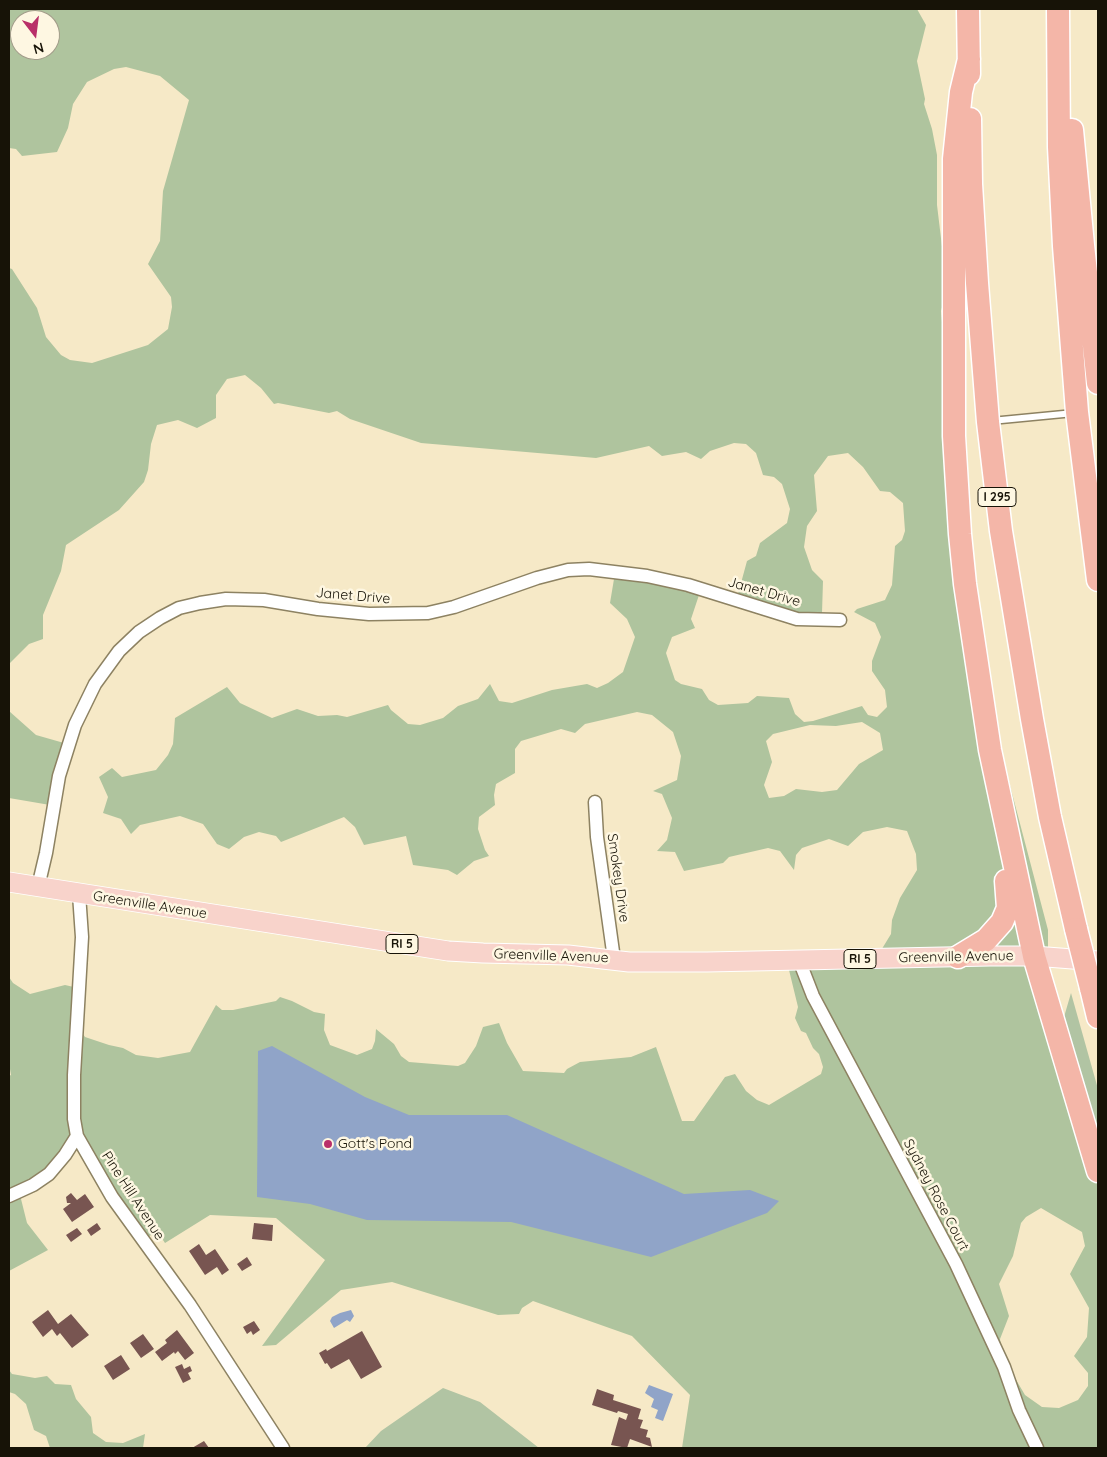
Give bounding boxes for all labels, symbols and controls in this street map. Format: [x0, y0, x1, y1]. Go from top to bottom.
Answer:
north arrow [10, 10, 60, 60]
text: N [31, 38, 46, 59]
road number: I 295 [978, 488, 1016, 507]
street label: Janet Drive [726, 574, 802, 610]
street label: Janet Drive [315, 584, 391, 608]
street label: Smokey Drive [603, 832, 633, 924]
street label: Greenville Avenue [92, 888, 208, 922]
road number: RI 5 [386, 934, 418, 954]
street label: Greenville Avenue [493, 946, 609, 966]
street label: Greenville Avenue [898, 948, 1014, 966]
road number: RI 5 [844, 950, 876, 969]
place label: Gott's Pond [338, 1136, 412, 1152]
street label: Sydney Rose Court [900, 1136, 972, 1254]
marker: Gott's Pond [322, 1138, 334, 1150]
street label: Pine Hill Avenue [98, 1148, 168, 1244]

